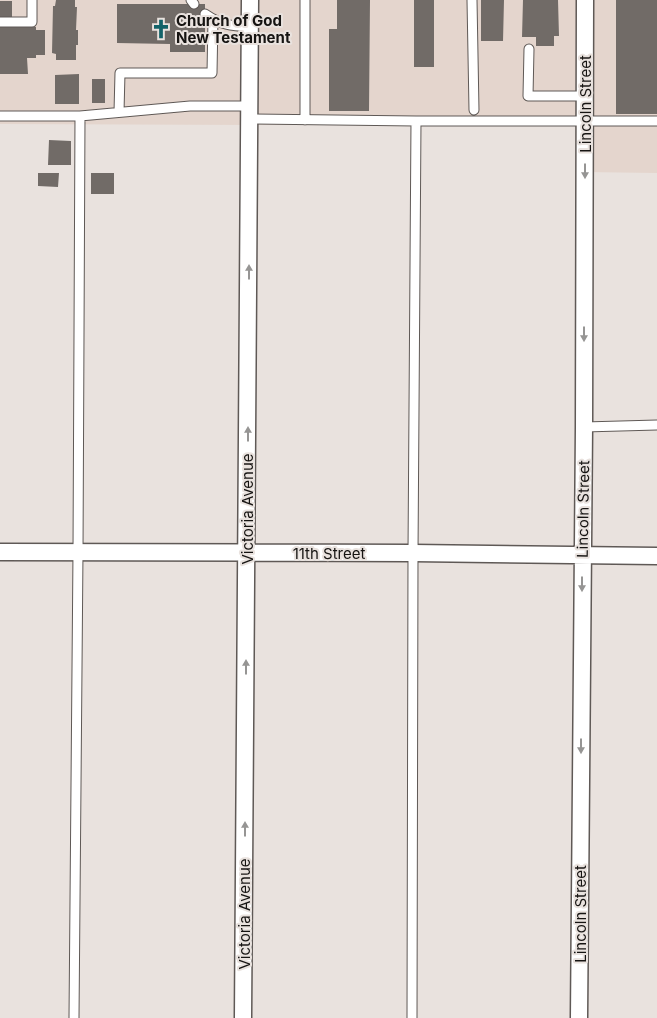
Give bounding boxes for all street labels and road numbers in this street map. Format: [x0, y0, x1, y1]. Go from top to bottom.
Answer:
street label: Lincoln Street [576, 55, 595, 153]
street label: Victoria Avenue [238, 453, 257, 565]
street label: Lincoln Street [573, 460, 593, 558]
street label: 11th Street [293, 544, 365, 563]
street label: Victoria Avenue [235, 858, 254, 970]
street label: Lincoln Street [571, 865, 590, 963]

